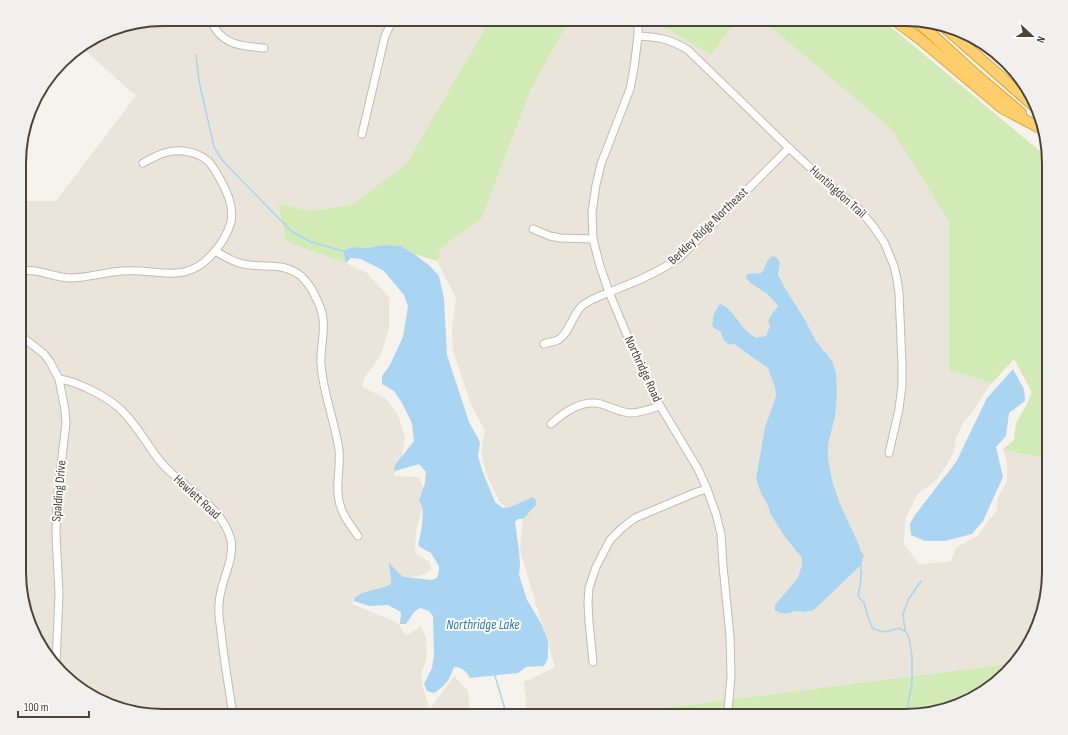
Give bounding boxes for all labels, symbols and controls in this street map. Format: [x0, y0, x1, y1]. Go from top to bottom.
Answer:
north arrow [1012, 16, 1052, 56]
text: N [1034, 34, 1048, 45]
street label: Huntingdon Trail [806, 162, 870, 222]
street label: Berkley Ridge Northeast [665, 184, 751, 268]
street label: Northridge Road [621, 333, 665, 405]
street label: Spalding Drive [48, 460, 70, 522]
street label: Hewlett Road [170, 471, 224, 523]
water label: Northridge Lake [446, 616, 520, 633]
scale bar [18, 693, 89, 719]
text: 100 m [24, 700, 49, 715]

